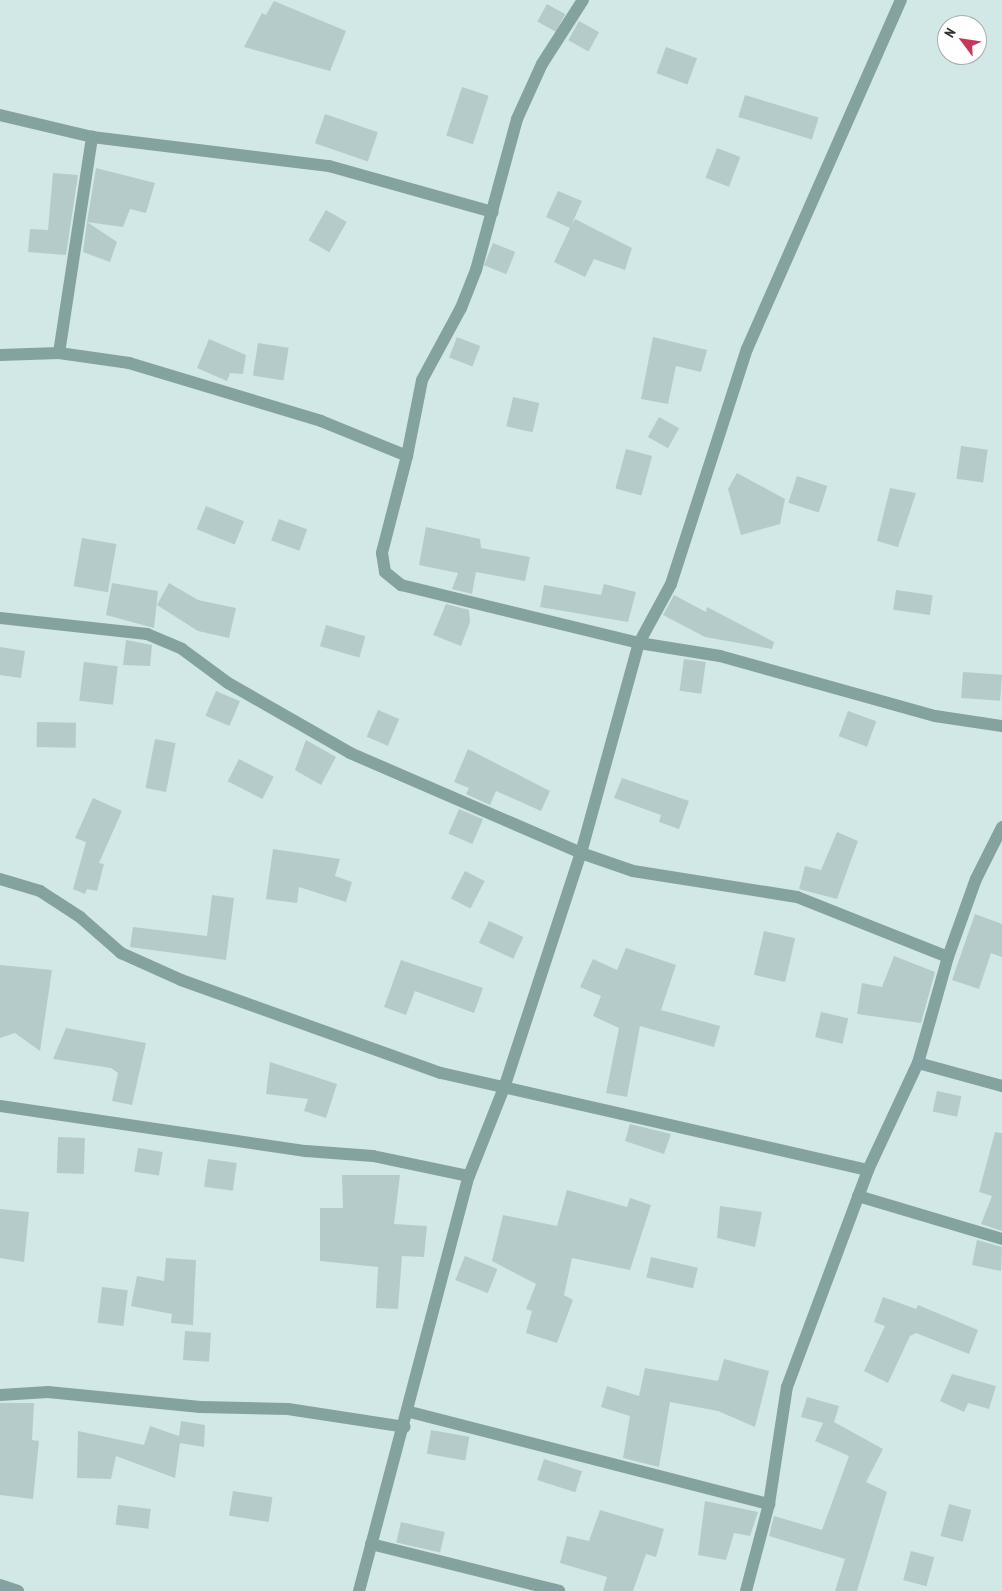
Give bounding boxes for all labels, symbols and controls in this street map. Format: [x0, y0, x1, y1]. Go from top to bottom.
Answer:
north arrow [937, 15, 987, 65]
text: N [940, 25, 960, 41]

